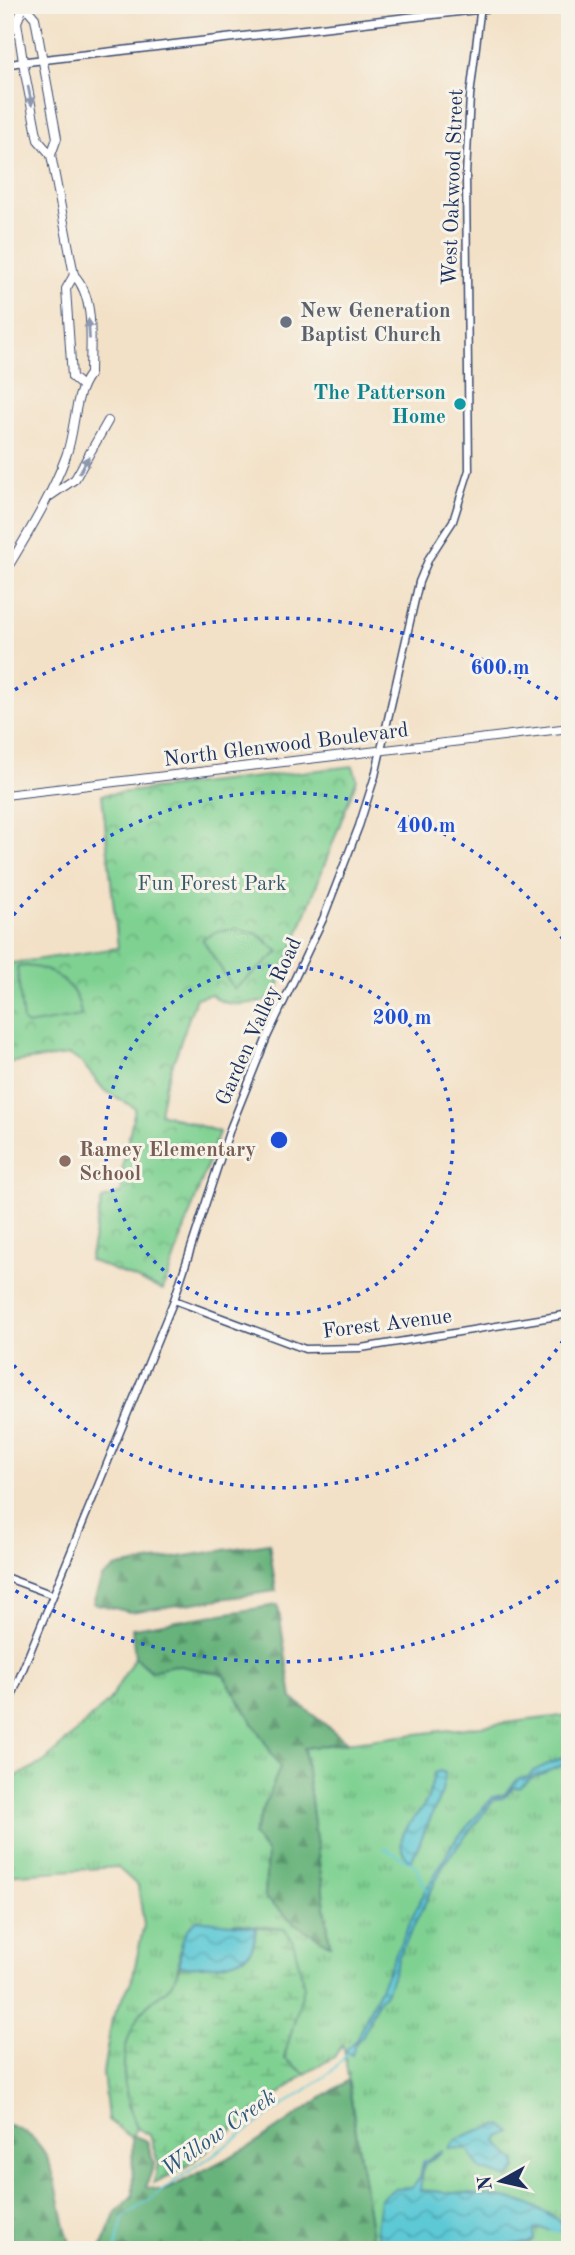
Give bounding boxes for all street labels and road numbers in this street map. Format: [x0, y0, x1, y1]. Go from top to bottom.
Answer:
street label: West Oakwood Street [440, 88, 467, 286]
street label: North Glenwood Boulevard [163, 720, 410, 771]
street label: Garden Valley Road [213, 934, 306, 1109]
street label: Forest Avenue [321, 1306, 453, 1343]

